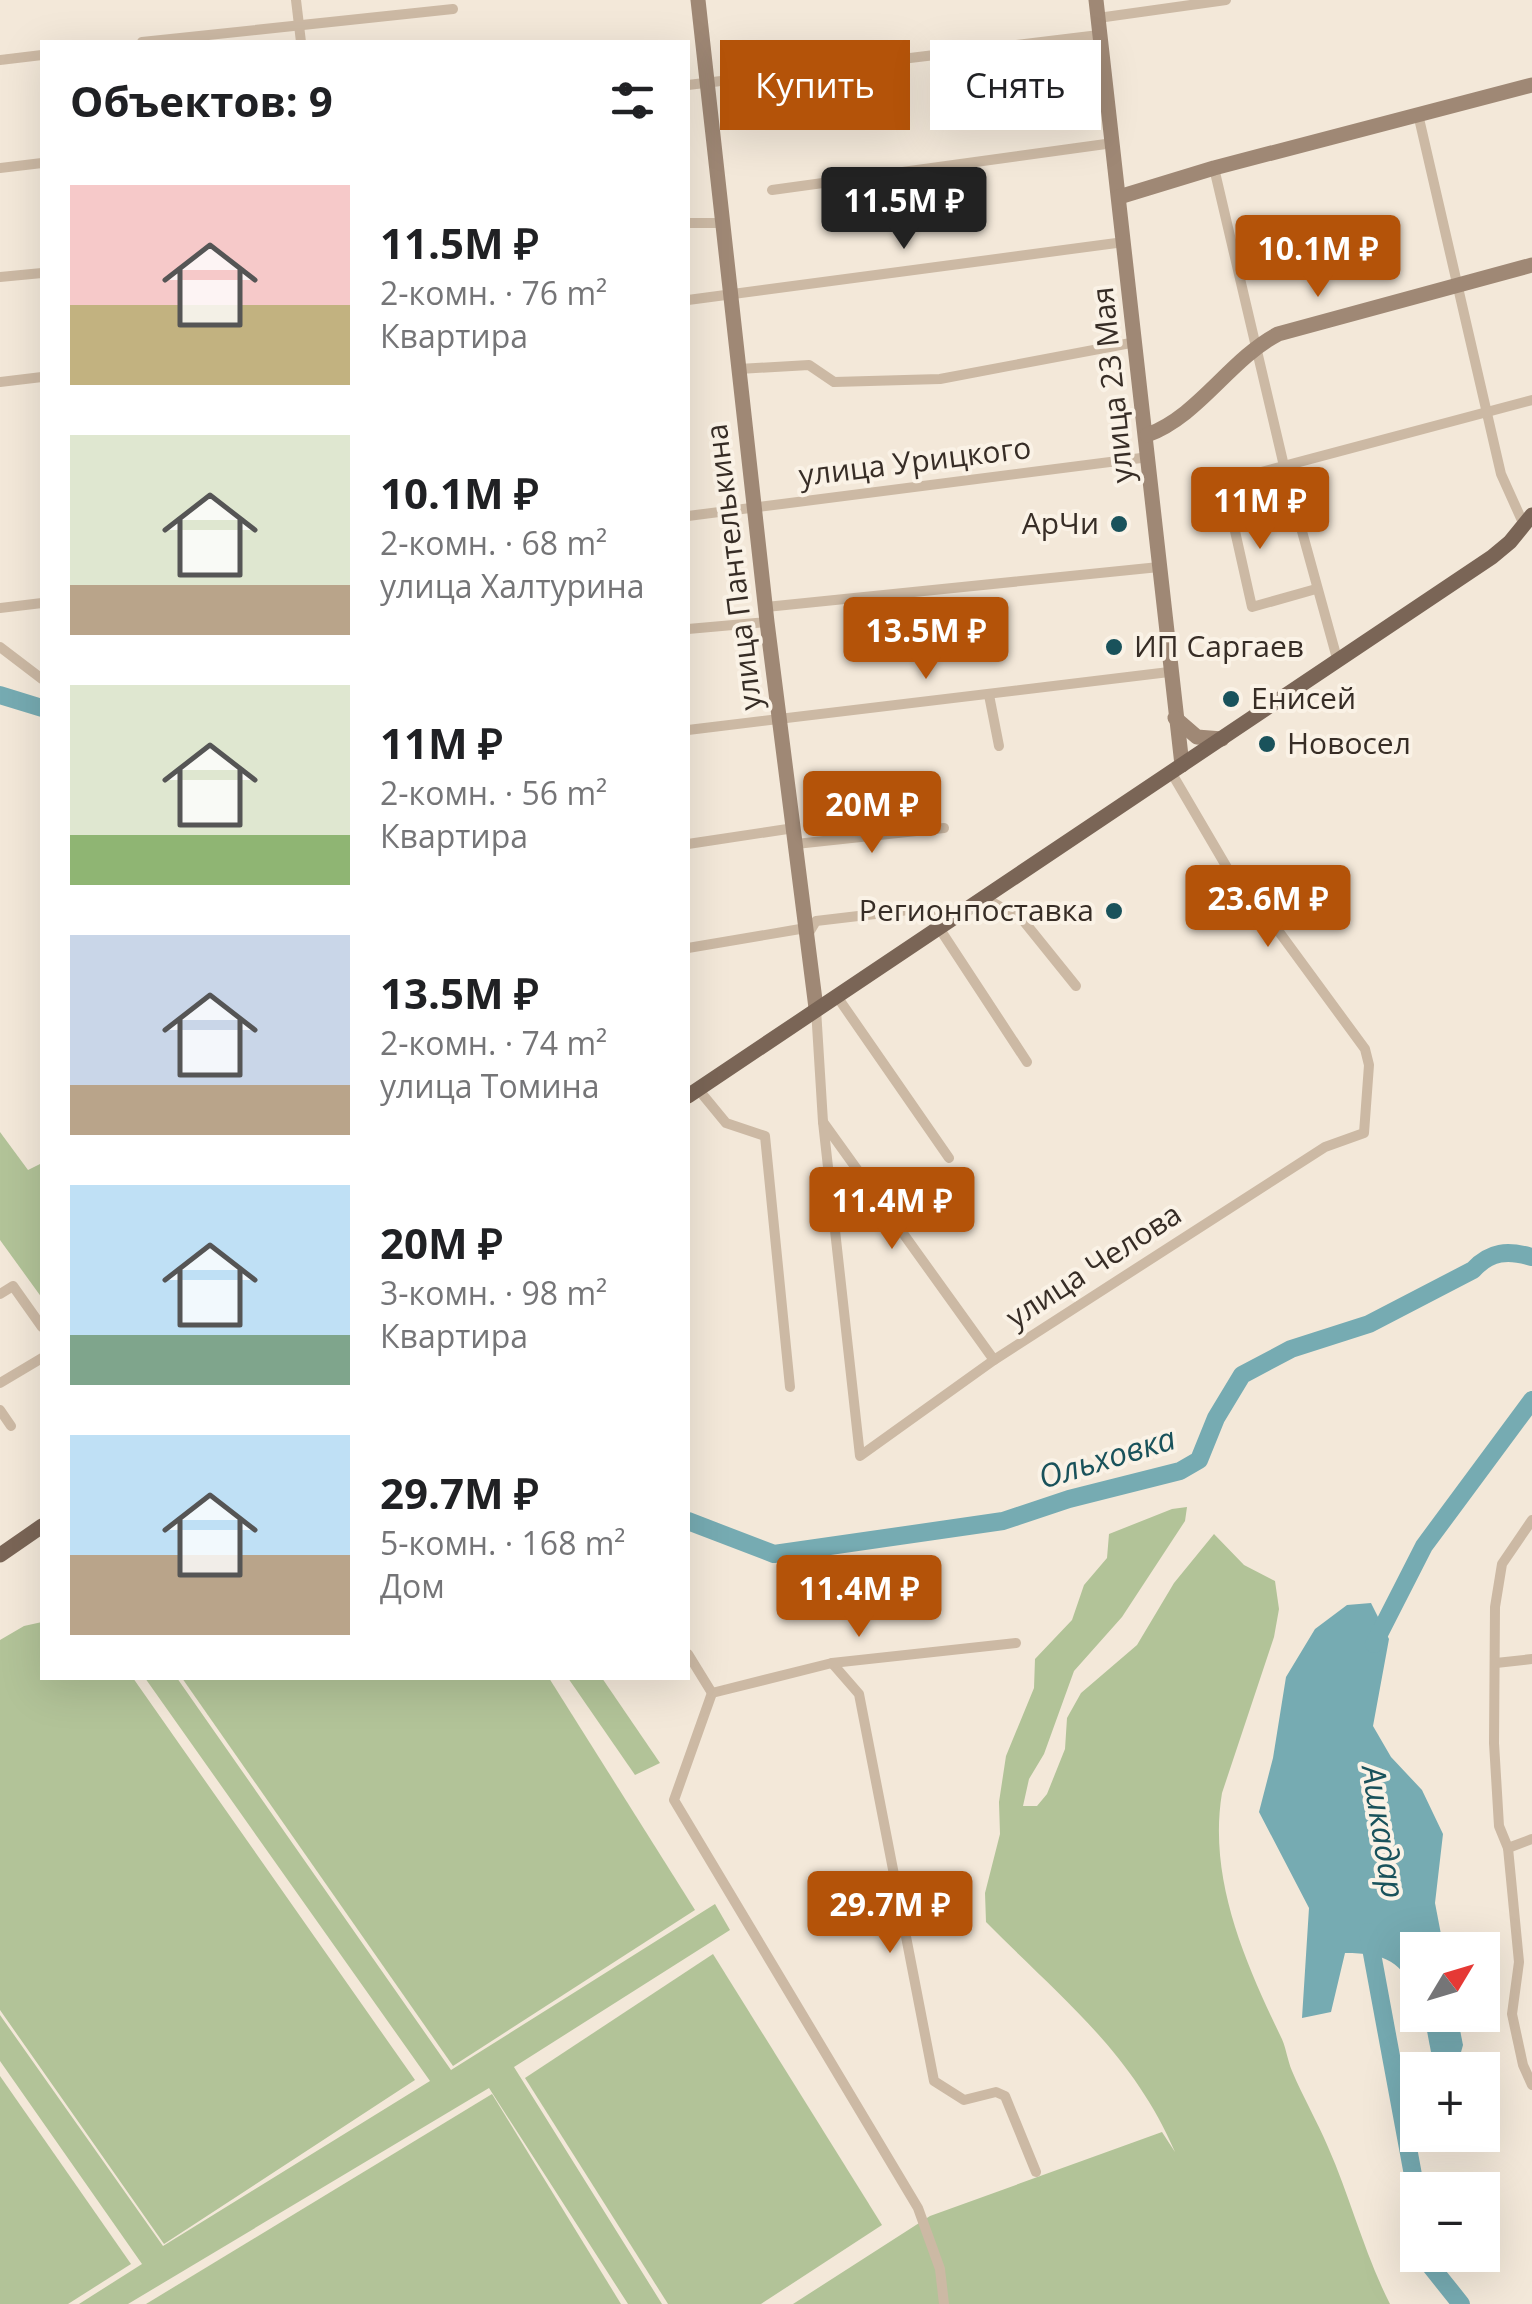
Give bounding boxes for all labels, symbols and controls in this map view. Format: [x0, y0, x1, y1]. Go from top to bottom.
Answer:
chip: Купить [720, 40, 910, 130]
chip: Снять [930, 40, 1101, 130]
text: Объектов: 9 [70, 72, 333, 129]
icon: filters [605, 73, 660, 128]
pin: 11.5M ₽ [812, 167, 996, 252]
text: 11.5M ₽ [843, 178, 965, 221]
text: 11.5M ₽ [380, 214, 539, 271]
pin: 10.1M ₽ [1226, 215, 1410, 300]
icon: home [150, 225, 270, 345]
text: 10.1M ₽ [1257, 226, 1379, 269]
text: 2-комн. · 76 m² [380, 271, 607, 314]
street label: улица 23 Мая [1081, 285, 1142, 485]
text: Квартира [380, 314, 528, 357]
street label: улица Пантелькина [695, 422, 770, 713]
street label: улица Урицкого [796, 426, 1033, 495]
text: 10.1M ₽ [380, 464, 539, 521]
pin: 11M ₽ [1190, 467, 1330, 552]
icon: home [150, 475, 270, 595]
text: 11M ₽ [1213, 478, 1307, 521]
place label: АрЧи [1022, 502, 1099, 543]
marker: АрЧи [1108, 513, 1130, 535]
text: 2-комн. · 68 m² [380, 521, 607, 564]
text: улица Халтурина [380, 564, 644, 607]
pin: 13.5M ₽ [834, 597, 1018, 682]
text: 13.5M ₽ [865, 608, 987, 651]
place label: ИП Саргаев [1134, 625, 1304, 666]
marker: ИП Саргаев [1103, 636, 1125, 658]
place label: Енисей [1251, 677, 1356, 718]
marker: Енисей [1220, 688, 1242, 710]
text: 11M ₽ [380, 714, 503, 771]
place label: Новосел [1287, 722, 1411, 763]
icon: home [150, 725, 270, 845]
marker: Новосел [1256, 733, 1278, 755]
text: 2-комн. · 56 m² [380, 771, 607, 814]
pin: 20M ₽ [802, 771, 942, 856]
text: 20M ₽ [825, 782, 919, 825]
text: Квартира [380, 814, 528, 857]
pin: 23.6M ₽ [1176, 865, 1360, 950]
text: 23.6M ₽ [1207, 876, 1329, 919]
place label: Регионпоставка [859, 889, 1094, 930]
marker: Регионпоставка [1103, 900, 1125, 922]
text: 13.5M ₽ [380, 964, 539, 1021]
icon: home [150, 975, 270, 1095]
text: 2-комн. · 74 m² [380, 1021, 607, 1064]
text: улица Томина [380, 1064, 600, 1107]
pin: 11.4M ₽ [800, 1167, 984, 1252]
text: 11.4M ₽ [831, 1178, 953, 1221]
street label: улица Челова [998, 1193, 1189, 1337]
text: 20M ₽ [380, 1214, 503, 1271]
icon: home [150, 1225, 270, 1345]
text: 3-комн. · 98 m² [380, 1271, 607, 1314]
text: Квартира [380, 1314, 528, 1357]
water label: Ольховка [1033, 1415, 1180, 1498]
text: 29.7M ₽ [380, 1464, 539, 1521]
icon: home [150, 1475, 270, 1595]
text: 5-комн. · 168 m² [380, 1521, 625, 1564]
pin: 11.4M ₽ [767, 1555, 951, 1640]
text: Дом [380, 1564, 445, 1607]
text: 11.4M ₽ [798, 1566, 920, 1609]
water label: Ашкадар [1352, 1760, 1416, 1901]
pin: 29.7M ₽ [798, 1871, 982, 1956]
text: 29.7M ₽ [829, 1882, 951, 1925]
north arrow [1400, 1932, 1500, 2032]
map controls [1400, 1932, 1500, 2272]
button: + [1400, 2052, 1500, 2152]
button: − [1400, 2172, 1500, 2272]

